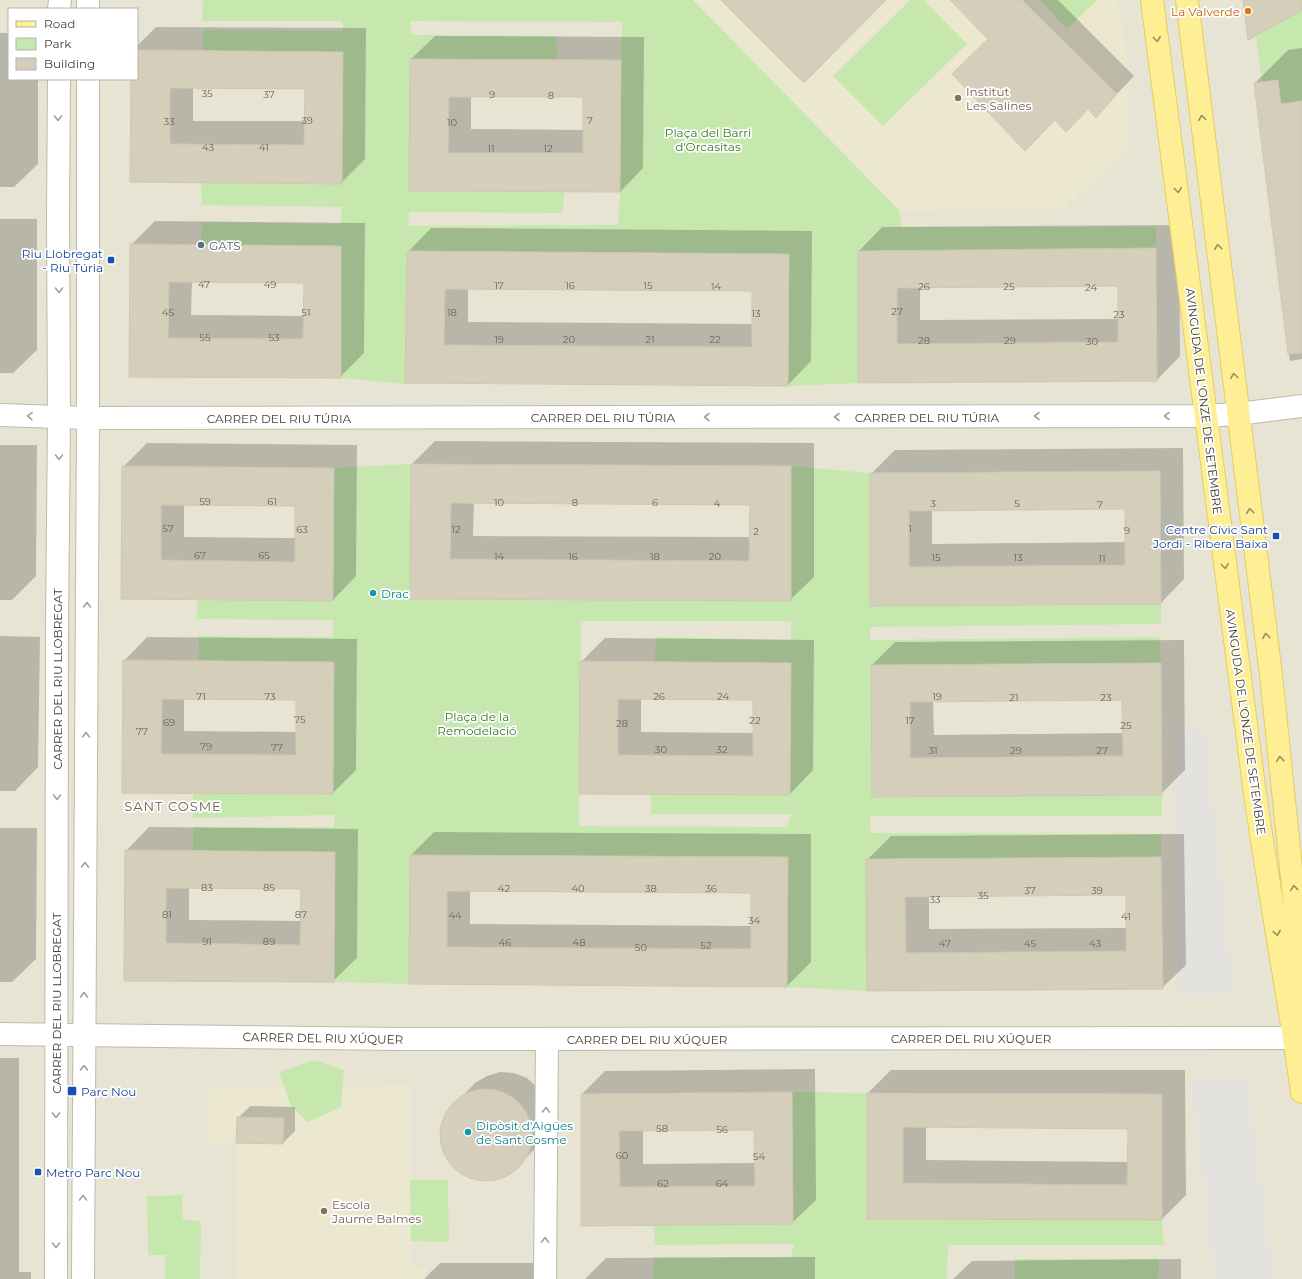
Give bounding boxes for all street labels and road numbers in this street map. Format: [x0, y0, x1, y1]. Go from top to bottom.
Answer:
street label: AVINGUDA DE L'ONZE DE SETEMBRE [1183, 287, 1225, 515]
street label: CARRER DEL RIU TÚRIA [531, 410, 676, 425]
street label: CARRER DEL RIU TÚRIA [855, 410, 1000, 425]
street label: CARRER DEL RIU TÚRIA [207, 411, 352, 426]
street label: CARRER DEL RIU LLOBREGAT [50, 588, 65, 770]
street label: AVINGUDA DE L'ONZE DE SETEMBRE [1223, 608, 1269, 836]
street label: CARRER DEL RIU LLOBREGAT [49, 912, 64, 1094]
street label: CARRER DEL RIU XÚQUER [243, 1029, 404, 1047]
street label: CARRER DEL RIU XÚQUER [891, 1031, 1052, 1046]
street label: CARRER DEL RIU XÚQUER [567, 1032, 728, 1047]

